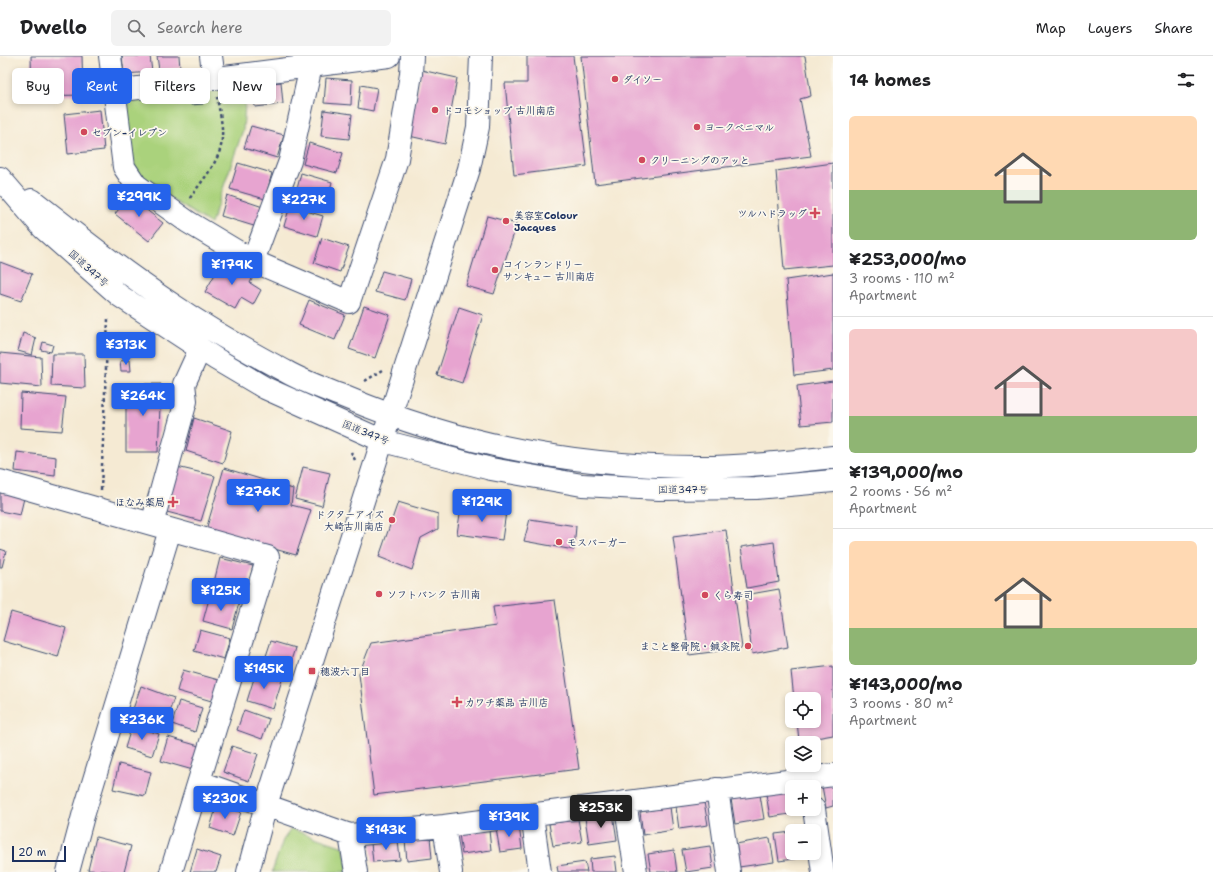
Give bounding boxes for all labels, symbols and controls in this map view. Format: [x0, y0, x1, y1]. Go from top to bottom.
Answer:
search box [111, 10, 391, 46]
text: Dwello [20, 15, 87, 40]
icon: search [125, 17, 147, 39]
text: Search here [157, 18, 243, 38]
text: Map [1036, 19, 1066, 37]
text: Layers [1088, 19, 1132, 37]
text: Share [1154, 19, 1193, 37]
chip: Buy [12, 68, 64, 104]
chip: Rent [72, 68, 132, 104]
chip: Filters [140, 68, 210, 104]
chip: New [218, 68, 276, 104]
text: 14 homes [849, 69, 931, 91]
icon: filters [1175, 69, 1197, 91]
place label: ダイソー [623, 73, 662, 86]
marker: ダイソー [610, 74, 620, 84]
place label: ドコモショップ 古川南店 [443, 104, 556, 117]
marker: ドコモショップ 古川南店 [430, 105, 440, 115]
place label: ヨークベニマル [705, 121, 774, 134]
marker: ヨークベニマル [692, 122, 702, 132]
place label: セブン-イレブン [92, 126, 167, 139]
marker: セブン-イレブン [79, 127, 89, 137]
icon: home [987, 142, 1059, 214]
place label: クリーニングのアッと [650, 154, 750, 167]
marker: クリーニングのアッと [637, 155, 647, 165]
pin: ¥299K [111, 184, 167, 218]
pin: ¥227K [276, 187, 332, 221]
text: ¥299K [117, 188, 161, 205]
text: ¥227K [282, 191, 326, 208]
place label: ツルハドラッグ [738, 207, 807, 220]
marker: ツルハドラッグ [810, 208, 820, 218]
place label: 美容室Colour Jacques [514, 209, 578, 234]
marker: 美容室Colour Jacques [501, 216, 511, 226]
street label: 国道347号 [66, 247, 112, 290]
text: ¥253,000/mo [849, 248, 967, 270]
pin: ¥179K [204, 252, 260, 286]
text: ¥179K [211, 256, 253, 273]
place label: コインランドリー サンキュー 古川南店 [503, 258, 595, 283]
marker: コインランドリー サンキュー 古川南店 [490, 265, 500, 275]
text: 3 rooms · 110 m² [849, 270, 955, 287]
text: Apartment [849, 287, 917, 304]
pin: ¥313K [98, 332, 154, 366]
text: ¥313K [105, 336, 147, 353]
icon: home [987, 355, 1059, 427]
pin: ¥264K [115, 383, 171, 417]
text: ¥264K [121, 387, 166, 404]
street label: 国道347号 [340, 417, 391, 448]
text: ¥139,000/mo [849, 461, 963, 483]
pin: ¥276K [230, 479, 286, 513]
text: ¥276K [236, 483, 280, 500]
street label: 国道347号 [658, 483, 708, 496]
text: 2 rooms · 56 m² [849, 483, 952, 500]
pin: ¥129K [454, 489, 510, 523]
text: ¥129K [462, 493, 502, 510]
place label: ほなみ薬局 [115, 496, 165, 509]
marker: ほなみ薬局 [168, 497, 178, 507]
text: Apartment [849, 500, 917, 517]
place label: ドクターアイズ 大崎古川南店 [315, 508, 384, 533]
marker: ドクターアイズ 大崎古川南店 [387, 515, 397, 525]
place label: モスバーガー [567, 536, 627, 549]
marker: モスバーガー [554, 537, 564, 547]
icon: home [987, 567, 1059, 639]
pin: ¥125K [193, 578, 249, 612]
text: ¥125K [201, 582, 241, 599]
place label: ソフトバンク 古川南 [387, 588, 480, 601]
marker: ソフトバンク 古川南 [374, 589, 384, 599]
place label: くら寿司 [713, 589, 753, 602]
marker: くら寿司 [700, 590, 710, 600]
place label: まこと整骨院・鍼灸院 [640, 640, 740, 653]
marker: まこと整骨院・鍼灸院 [743, 641, 753, 651]
pin: ¥145K [236, 656, 292, 690]
text: ¥145K [244, 660, 284, 677]
place label: 穂波六丁目 [320, 665, 370, 678]
marker: 穂波六丁目 [307, 666, 317, 676]
text: ¥143,000/mo [849, 673, 962, 695]
map controls [785, 692, 821, 860]
button: locate [785, 692, 821, 728]
text: 3 rooms · 80 m² [849, 695, 953, 712]
place label: カワチ薬品 古川店 [465, 696, 548, 709]
marker: カワチ薬品 古川店 [452, 697, 462, 707]
pin: ¥236K [114, 707, 170, 741]
text: ¥236K [119, 711, 165, 728]
text: Apartment [849, 712, 917, 729]
button: layers [785, 736, 821, 772]
button: + [785, 780, 821, 816]
pin: ¥230K [197, 786, 253, 820]
text: ¥230K [202, 790, 248, 807]
pin: ¥253K [573, 795, 629, 829]
text: ¥253K [579, 799, 623, 816]
pin: ¥139K [481, 804, 537, 838]
text: ¥139K [488, 808, 530, 825]
pin: ¥143K [358, 817, 414, 851]
text: ¥143K [366, 821, 406, 838]
button: − [785, 824, 821, 860]
scale bar [12, 844, 66, 863]
text: 20 m [18, 845, 46, 860]

